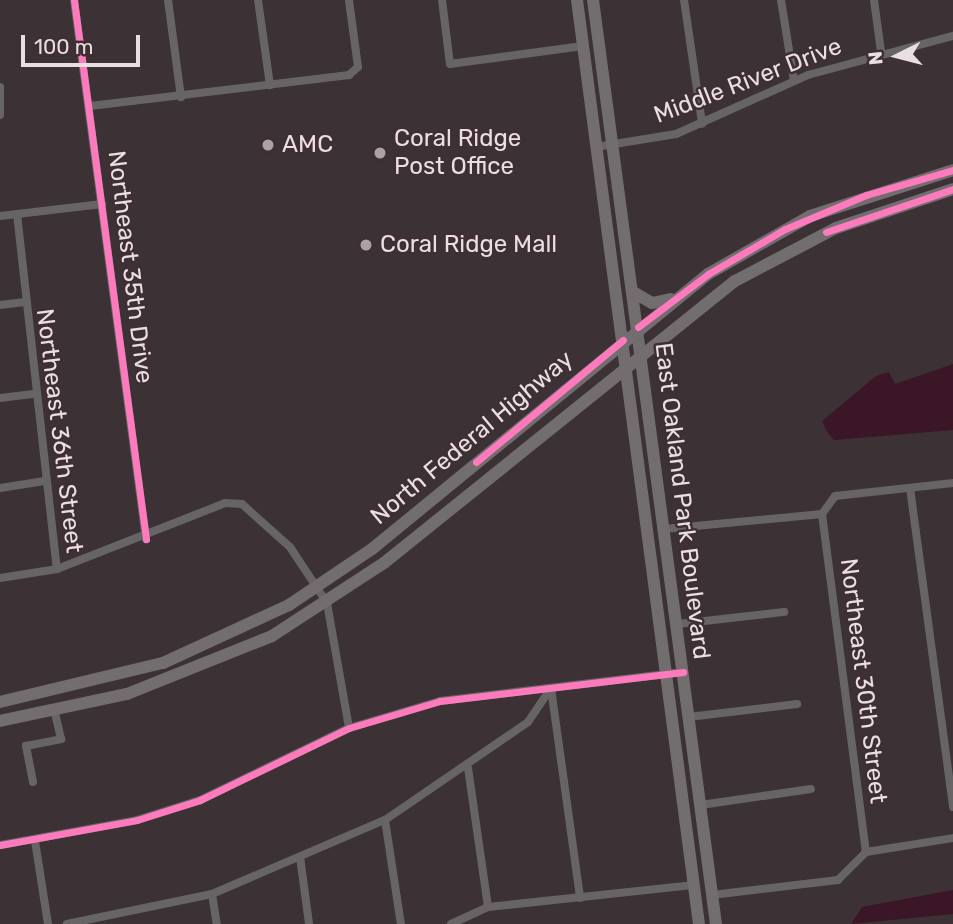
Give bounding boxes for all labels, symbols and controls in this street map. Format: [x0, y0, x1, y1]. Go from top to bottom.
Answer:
scale bar [24, 21, 144, 65]
north arrow [862, 21, 932, 91]
street label: Middle River Drive [650, 32, 846, 130]
text: 100 m [34, 34, 93, 59]
text: N [863, 50, 888, 66]
place label: Coral Ridge Post Office [394, 125, 521, 181]
place label: AMC [282, 131, 333, 159]
marker: AMC [260, 137, 276, 153]
marker: Coral Ridge Post Office [372, 145, 388, 161]
street label: Northeast 35th Drive [101, 149, 159, 385]
place label: Coral Ridge Mall [380, 231, 557, 259]
marker: Coral Ridge Mall [358, 237, 374, 253]
street label: Northeast 36th Street [30, 307, 88, 555]
street label: East Oakland Park Boulevard [648, 341, 716, 661]
street label: North Federal Highway [365, 345, 579, 531]
street label: Northeast 30th Street [834, 557, 892, 805]

